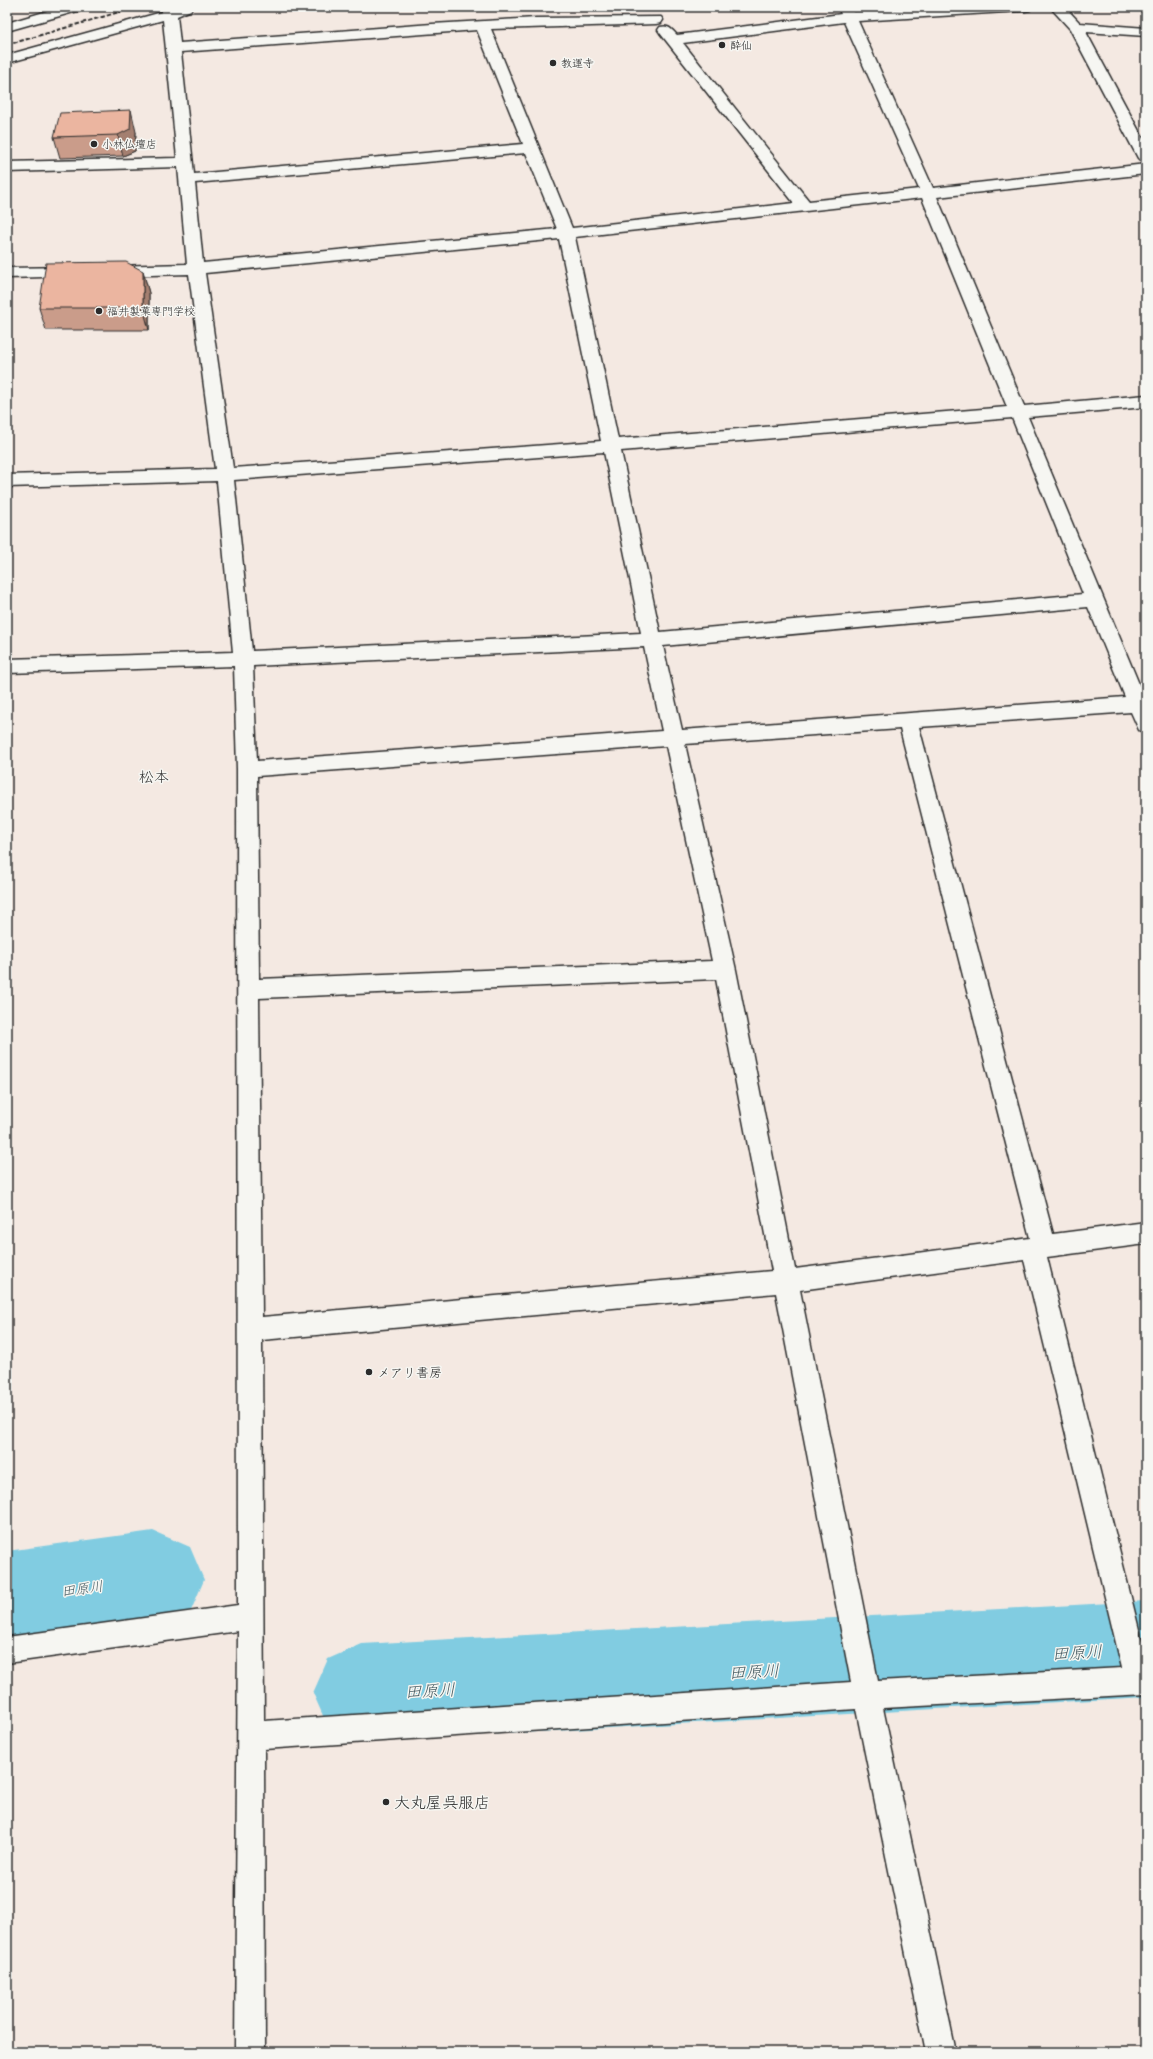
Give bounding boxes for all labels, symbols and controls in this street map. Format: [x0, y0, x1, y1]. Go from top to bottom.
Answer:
place label: 酔仙 [730, 38, 752, 52]
marker: 酔仙 [717, 40, 727, 50]
place label: 教運寺 [561, 56, 594, 70]
marker: 教運寺 [548, 58, 558, 68]
place label: 小林仏壇店 [102, 137, 157, 151]
marker: 小林仏壇店 [89, 139, 99, 149]
place label: 福井製菓専門学校 [107, 304, 195, 318]
marker: 福井製菓専門学校 [94, 306, 104, 316]
district label: 松本 [139, 766, 169, 787]
place label: メアリ書房 [377, 1363, 442, 1381]
marker: メアリ書房 [364, 1367, 374, 1377]
water label: 田原川 [60, 1576, 104, 1600]
water label: 田原川 [1051, 1639, 1103, 1665]
water label: 田原川 [728, 1658, 780, 1684]
water label: 田原川 [404, 1677, 456, 1703]
place label: 大丸屋呉服店 [394, 1791, 490, 1813]
marker: 大丸屋呉服店 [381, 1797, 391, 1807]

